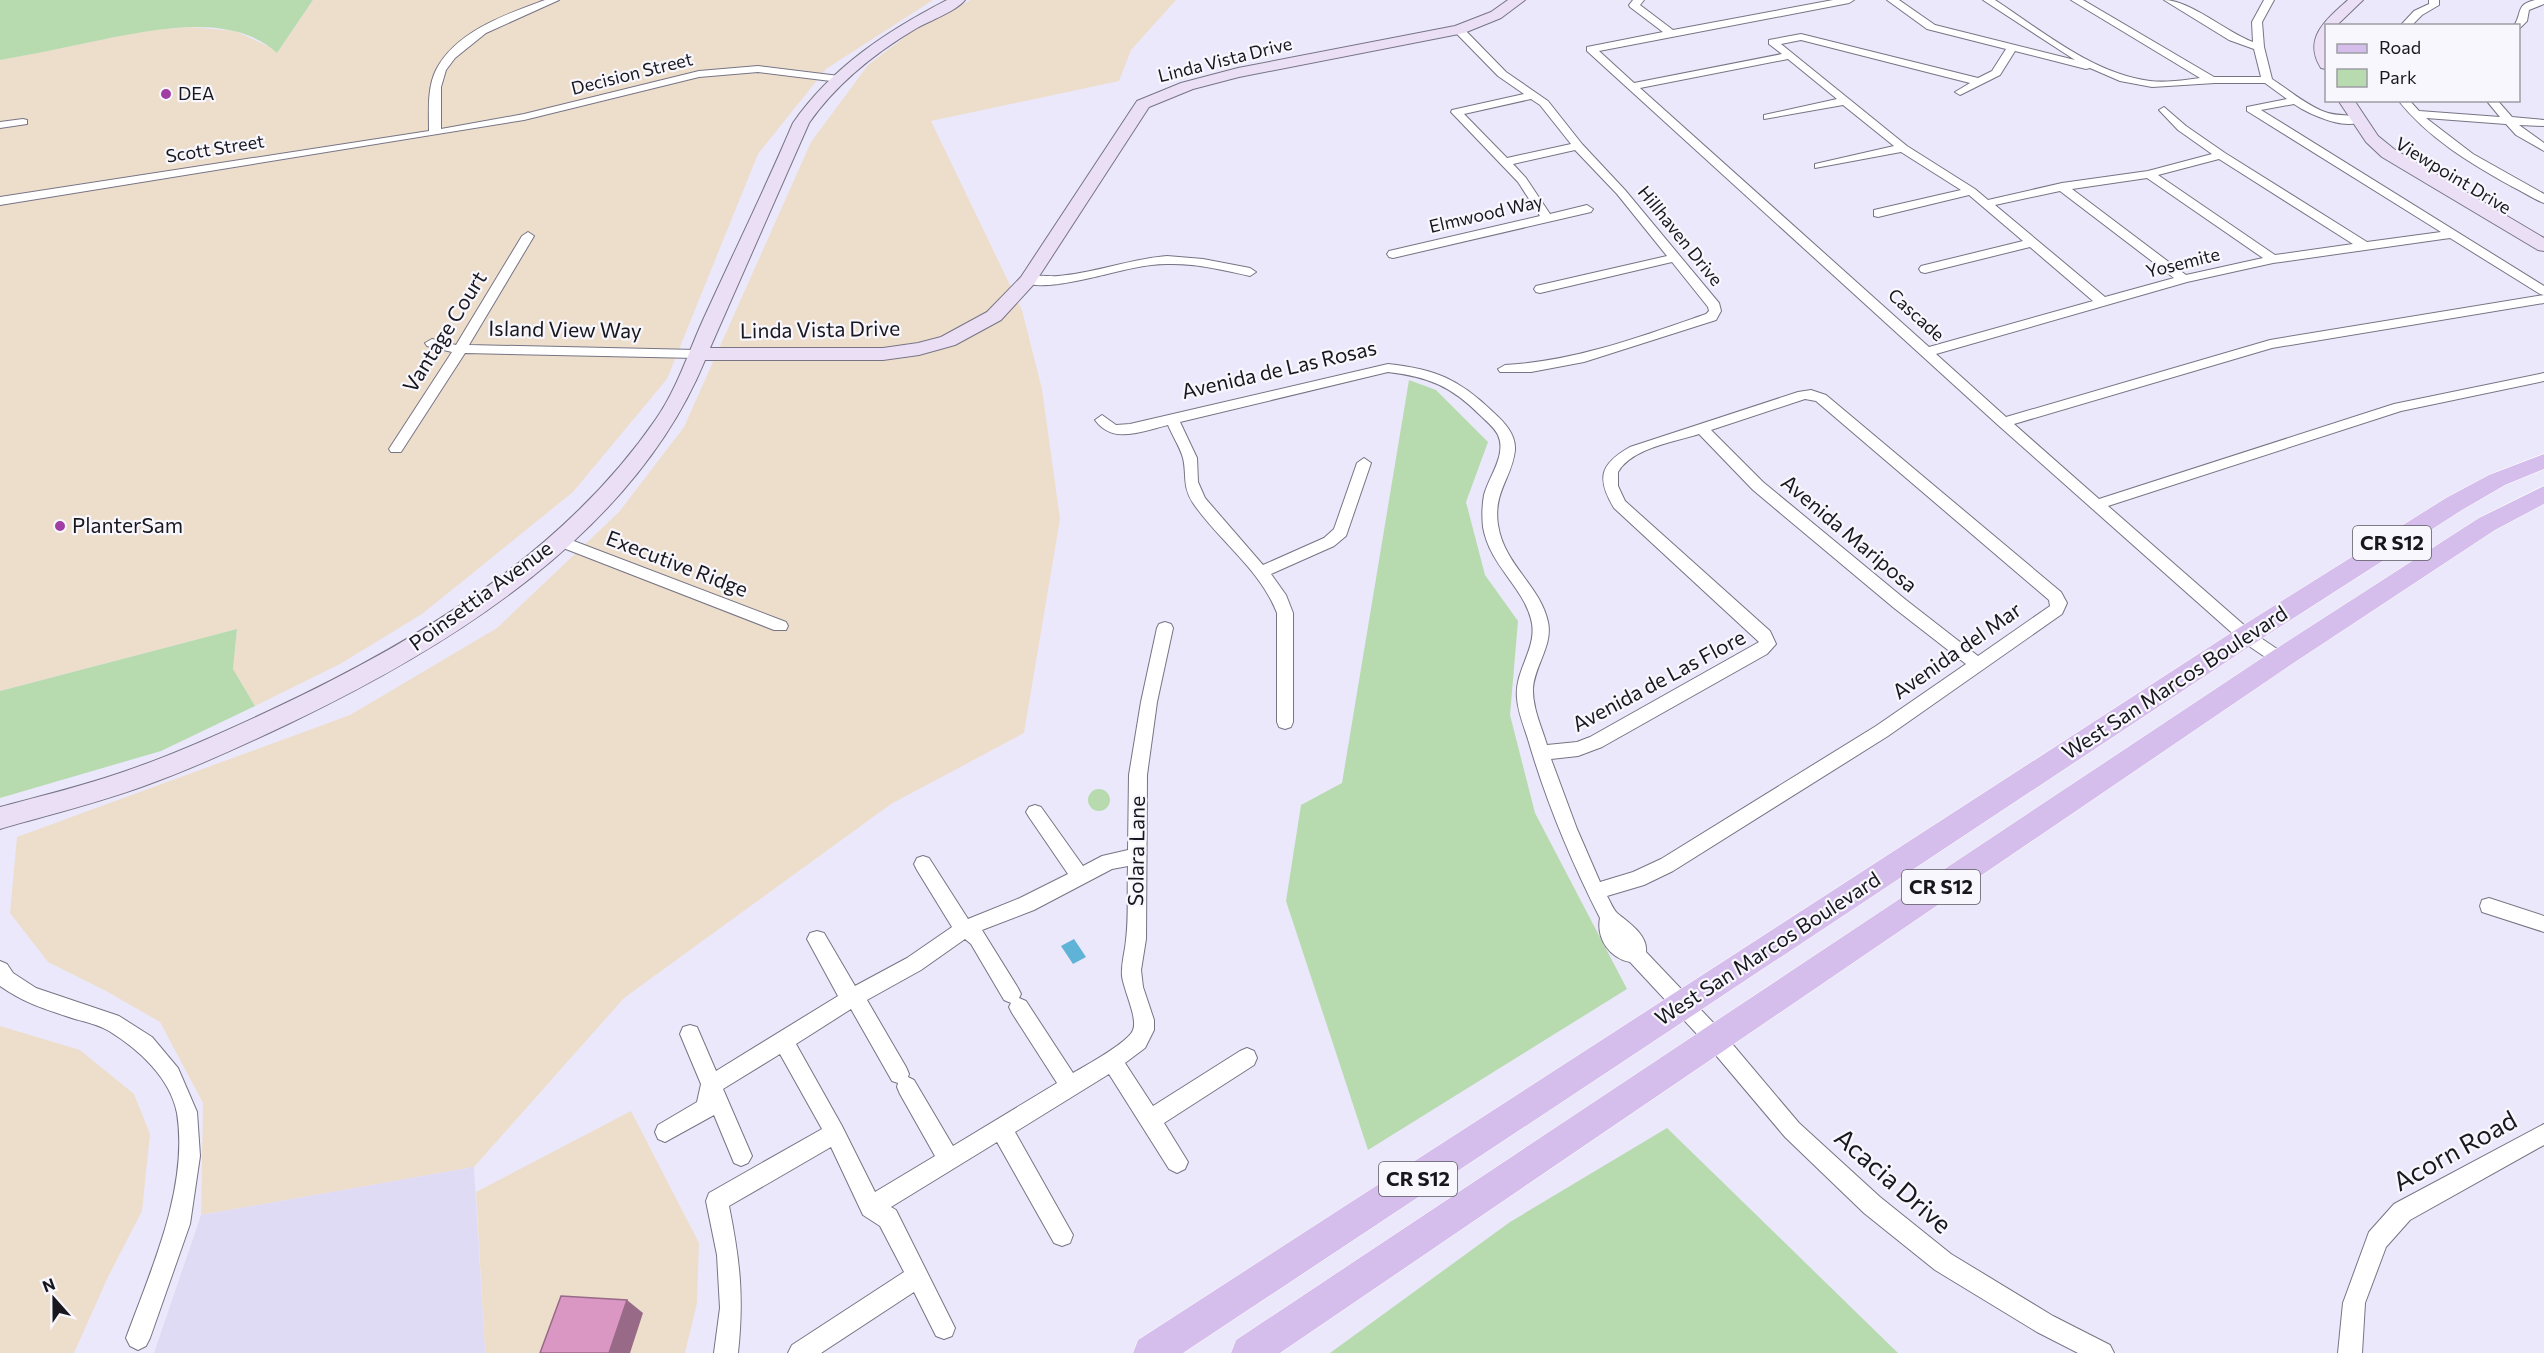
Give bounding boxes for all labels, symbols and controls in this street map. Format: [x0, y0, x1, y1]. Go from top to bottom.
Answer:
legend [2325, 24, 2520, 102]
street label: Linda Vista Drive [1155, 32, 1294, 86]
text: Road [2379, 36, 2421, 58]
street label: Decision Street [569, 47, 695, 99]
text: Park [2379, 66, 2417, 88]
place label: DEA [178, 82, 214, 104]
marker: DEA [159, 87, 173, 101]
street label: Scott Street [164, 129, 266, 167]
street label: Viewpoint Drive [2392, 132, 2515, 218]
street label: Hillhaven Drive [1634, 181, 1728, 290]
street label: Elmwood Way [1427, 189, 1545, 237]
street label: Yosemite [2144, 242, 2222, 282]
street label: Vantage Court [397, 266, 491, 396]
street label: Cascade [1884, 283, 1949, 345]
street label: Island View Way [488, 315, 642, 342]
street label: Linda Vista Drive [740, 315, 900, 342]
street label: Avenida de Las Rosas [1179, 334, 1379, 403]
street label: Avenida Mariposa [1777, 469, 1923, 597]
place label: PlanterSam [72, 512, 183, 537]
marker: PlanterSam [53, 519, 67, 533]
street label: Executive Ridge [603, 524, 752, 601]
road number: CR S12 [2353, 526, 2431, 560]
street label: Poinsettia Avenue [404, 534, 557, 655]
street label: Avenida del Mar [1887, 596, 2025, 703]
street label: West San Marcos Boulevard [2057, 600, 2291, 764]
street label: Avenida de Las Flore [1567, 623, 1749, 736]
street label: Solara Lane [1122, 796, 1149, 906]
street label: West San Marcos Boulevard [1650, 866, 1884, 1030]
road number: CR S12 [1902, 870, 1980, 904]
street label: Acorn Road [2387, 1103, 2522, 1196]
street label: Acacia Drive [1829, 1121, 1959, 1239]
road number: CR S12 [1379, 1162, 1457, 1196]
north arrow [24, 1269, 84, 1329]
text: N [39, 1274, 57, 1296]

